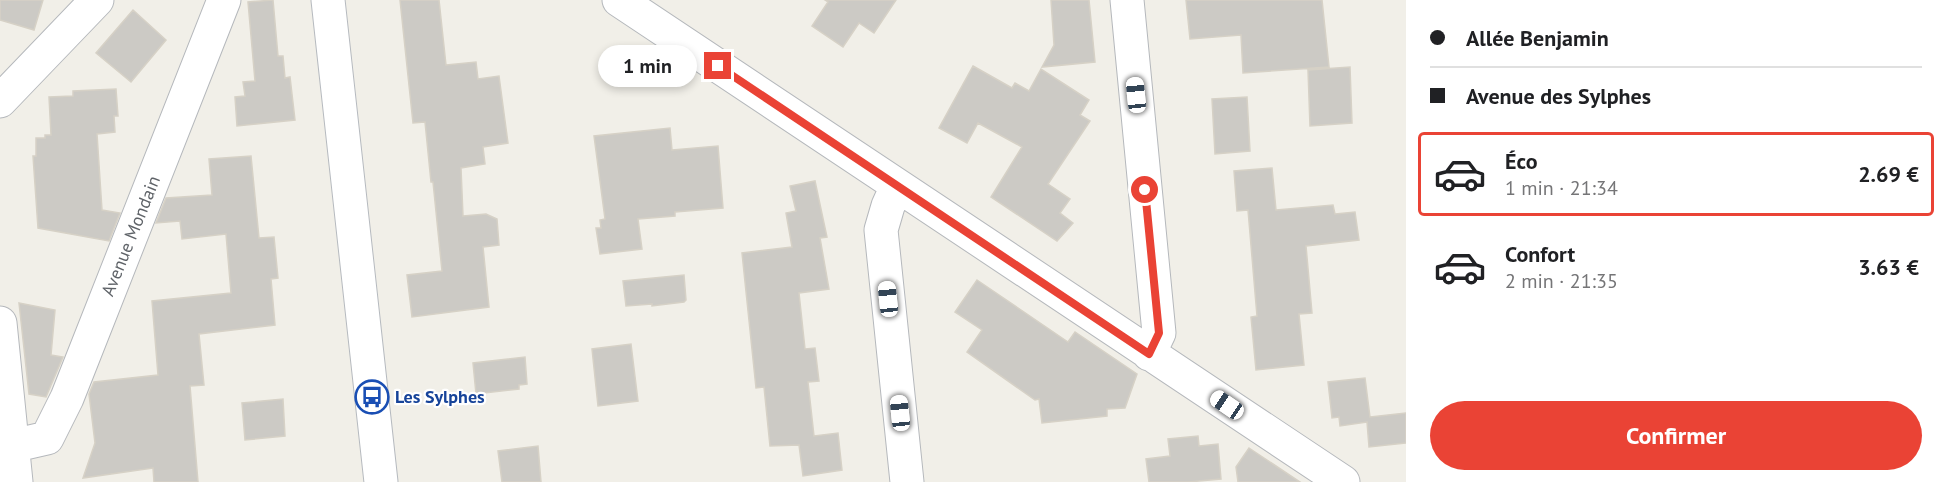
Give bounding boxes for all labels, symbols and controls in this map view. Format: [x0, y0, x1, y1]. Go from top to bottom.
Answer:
text: Allée Benjamin [1466, 24, 1609, 52]
callout: 1 min [598, 45, 697, 87]
route end [704, 52, 731, 79]
text: 1 min [623, 53, 672, 79]
car [1125, 76, 1147, 114]
text: Avenue des Sylphes [1466, 82, 1651, 110]
icon: car [1433, 147, 1487, 201]
text: Éco [1505, 147, 1537, 175]
text: 2.69 € [1858, 160, 1919, 188]
street label: Avenue Mondain [96, 172, 165, 299]
text: 1 min · 21:34 [1505, 175, 1618, 201]
route start [1131, 176, 1158, 203]
icon: car [1433, 240, 1487, 294]
text: Confort [1505, 240, 1575, 268]
text: 3.63 € [1858, 253, 1919, 281]
text: 2 min · 21:35 [1505, 268, 1618, 294]
car [877, 280, 899, 318]
bus stop icon: Les Sylphes [354, 379, 390, 415]
place label: Les Sylphes [395, 385, 485, 408]
car [1207, 387, 1247, 423]
car [889, 394, 911, 432]
button: Confirmer [1430, 401, 1922, 470]

